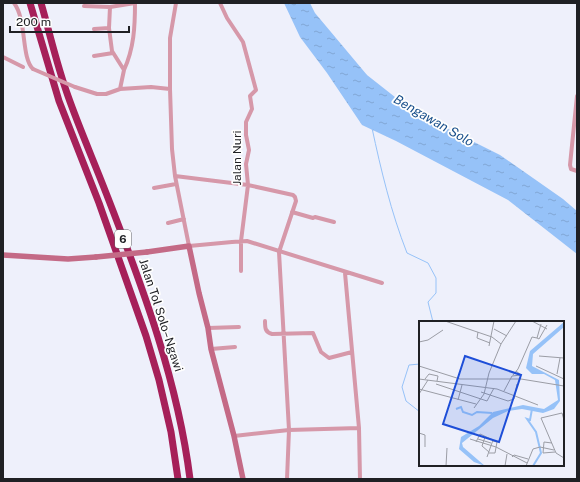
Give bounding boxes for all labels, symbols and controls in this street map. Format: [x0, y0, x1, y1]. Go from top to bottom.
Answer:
scale bar [10, 8, 129, 34]
text: 200 m [16, 15, 51, 29]
water label: Bengawan Solo [391, 91, 476, 149]
street label: Jalan Nuri [230, 130, 244, 186]
road number: 6 [115, 230, 131, 248]
street label: Jalan Tol Solo–Ngawi [136, 257, 186, 373]
inset map [419, 321, 564, 466]

